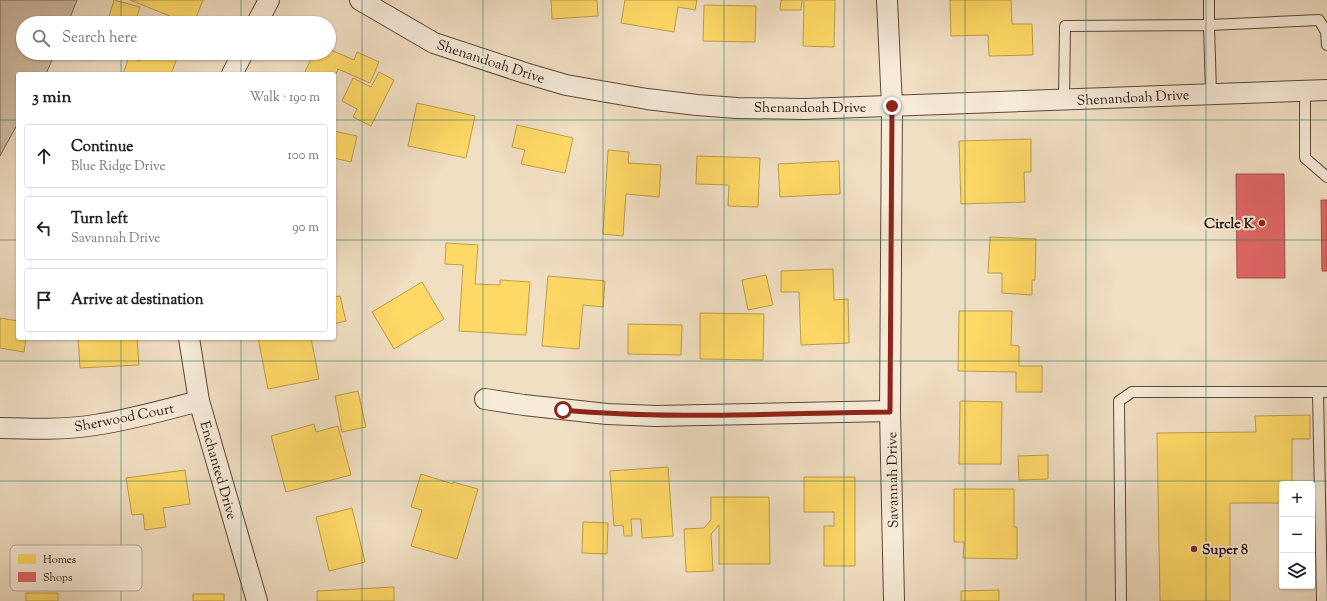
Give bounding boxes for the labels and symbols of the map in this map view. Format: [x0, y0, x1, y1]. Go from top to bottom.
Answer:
street label: Shenandoah Drive [434, 36, 547, 90]
street label: Shenandoah Drive [1076, 86, 1190, 112]
route end [883, 97, 901, 115]
street label: Shenandoah Drive [754, 99, 866, 119]
place label: Circle K [1204, 215, 1255, 235]
marker: Circle K [1257, 218, 1267, 228]
street label: Sherwood Court [73, 399, 176, 438]
route start [554, 401, 572, 419]
street label: Enchanted Drive [193, 419, 241, 522]
street label: Savannah Drive [883, 432, 905, 528]
place label: Super 8 [1202, 541, 1248, 561]
marker: Super 8 [1189, 544, 1199, 554]
legend [10, 545, 142, 591]
text: Homes [43, 552, 76, 568]
text: Shops [43, 570, 72, 586]

